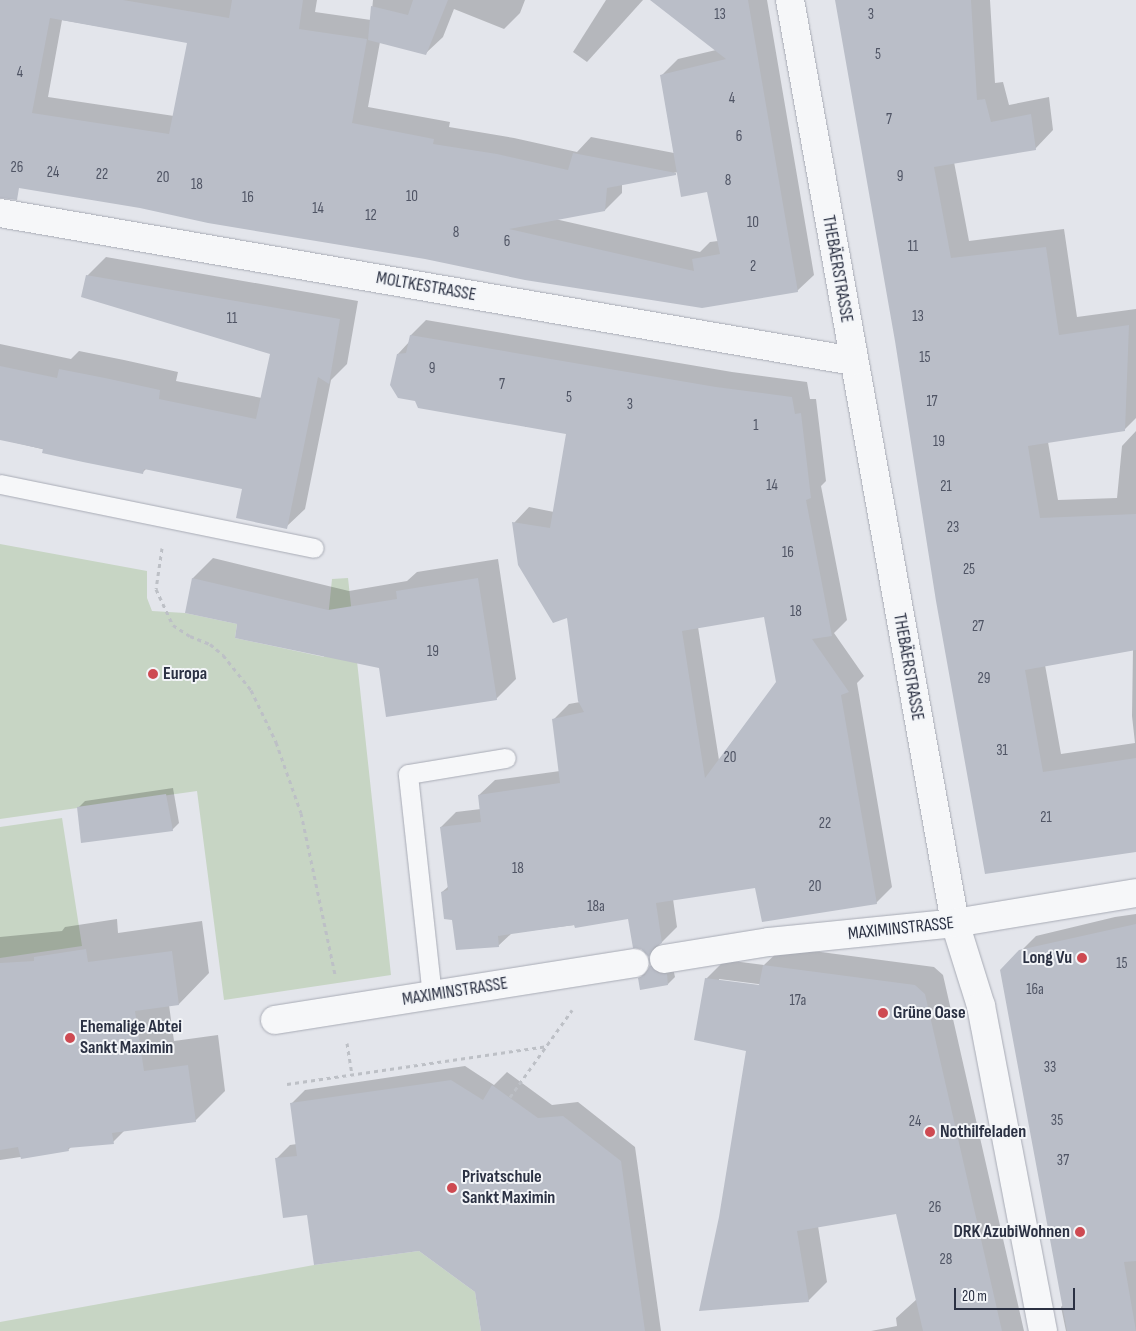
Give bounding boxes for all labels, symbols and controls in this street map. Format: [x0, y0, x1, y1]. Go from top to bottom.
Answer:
house number: 13 [714, 6, 726, 24]
house number: 3 [868, 6, 874, 24]
house number: 5 [875, 46, 881, 64]
house number: 4 [17, 64, 23, 82]
house number: 4 [729, 90, 735, 108]
house number: 7 [886, 111, 892, 129]
house number: 6 [736, 128, 742, 146]
house number: 26 [11, 159, 23, 177]
house number: 24 [47, 164, 59, 182]
house number: 22 [96, 166, 108, 184]
house number: 9 [897, 168, 903, 186]
house number: 20 [157, 169, 169, 187]
house number: 8 [725, 172, 731, 190]
house number: 18 [191, 176, 203, 194]
house number: 10 [406, 188, 418, 206]
house number: 16 [242, 189, 254, 207]
house number: 14 [312, 200, 324, 218]
house number: 12 [365, 207, 377, 225]
house number: 10 [747, 214, 759, 232]
street label: THEBÄERSTRASSE [817, 214, 857, 324]
house number: 8 [453, 224, 459, 242]
house number: 6 [504, 233, 510, 251]
house number: 11 [908, 238, 918, 256]
house number: 2 [750, 258, 756, 276]
street label: MOLTKESTRASSE [374, 268, 478, 306]
house number: 13 [912, 308, 924, 326]
house number: 11 [227, 310, 237, 328]
house number: 15 [919, 349, 931, 367]
house number: 9 [429, 360, 435, 378]
house number: 7 [499, 376, 505, 394]
house number: 5 [566, 389, 572, 407]
house number: 17 [926, 393, 938, 411]
house number: 3 [627, 396, 633, 414]
house number: 1 [753, 417, 759, 435]
house number: 19 [933, 433, 945, 451]
house number: 14 [766, 477, 778, 495]
house number: 21 [940, 478, 952, 496]
house number: 23 [947, 519, 959, 537]
house number: 16 [782, 544, 794, 562]
house number: 25 [963, 561, 975, 579]
house number: 18 [790, 603, 802, 621]
street label: THEBÄERSTRASSE [888, 612, 928, 722]
house number: 27 [972, 618, 984, 636]
house number: 19 [427, 643, 439, 661]
place label: Europa [163, 663, 207, 685]
marker: Europa [147, 668, 159, 680]
house number: 29 [978, 670, 990, 688]
house number: 31 [996, 742, 1008, 760]
house number: 20 [724, 749, 736, 767]
house number: 21 [1040, 809, 1052, 827]
house number: 22 [819, 815, 831, 833]
house number: 18 [512, 860, 524, 878]
house number: 20 [809, 878, 821, 896]
house number: 18a [587, 898, 605, 916]
street label: MAXIMINSTRASSE [847, 913, 955, 945]
place label: Long Vu [1022, 947, 1072, 969]
marker: Long Vu [1076, 952, 1088, 964]
house number: 15 [1116, 955, 1128, 973]
street label: MAXIMINSTRASSE [401, 973, 509, 1011]
house number: 16a [1026, 981, 1044, 999]
house number: 17a [790, 992, 806, 1010]
place label: Grüne Oase [893, 1002, 966, 1024]
marker: Grüne Oase [877, 1007, 889, 1019]
place label: Ehemalige Abtei Sankt Maximin [80, 1017, 182, 1060]
marker: Ehemalige Abtei Sankt Maximin [64, 1032, 76, 1044]
house number: 33 [1044, 1059, 1056, 1077]
house number: 35 [1051, 1112, 1063, 1130]
house number: 24 [909, 1113, 921, 1131]
place label: Nothilfeladen [940, 1121, 1026, 1143]
marker: Nothilfeladen [924, 1126, 936, 1138]
house number: 37 [1057, 1152, 1069, 1170]
place label: Privatschule Sankt Maximin [462, 1167, 555, 1210]
marker: Privatschule Sankt Maximin [446, 1182, 458, 1194]
house number: 26 [929, 1199, 941, 1217]
place label: DRK AzubiWohnen [953, 1221, 1070, 1243]
marker: DRK AzubiWohnen [1074, 1226, 1086, 1238]
house number: 28 [940, 1251, 952, 1269]
scale bar [956, 1278, 1077, 1310]
text: 20 m [962, 1287, 987, 1306]

